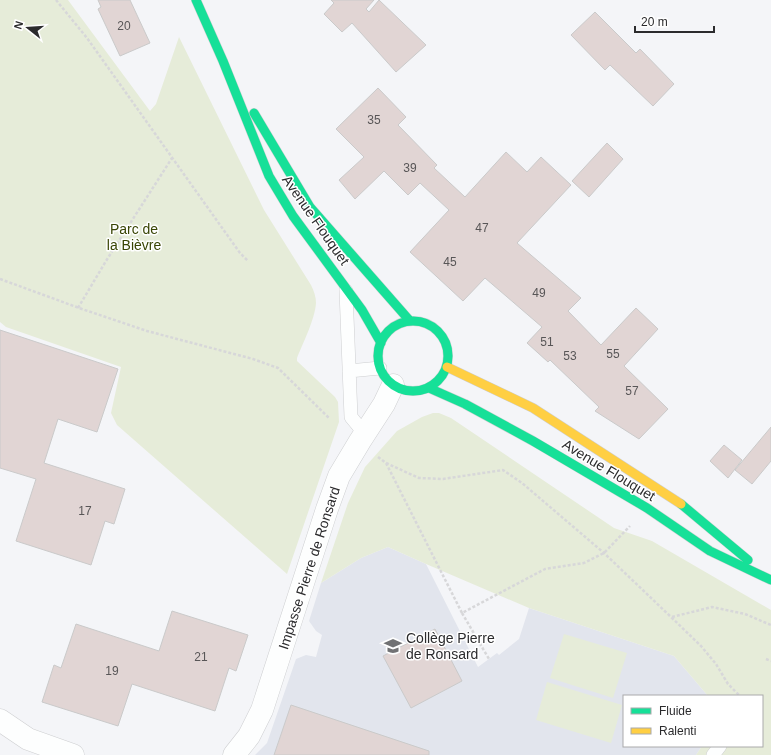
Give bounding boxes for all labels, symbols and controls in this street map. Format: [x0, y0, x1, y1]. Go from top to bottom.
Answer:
north arrow [8, 8, 48, 48]
scale bar [635, 8, 714, 34]
text: 20 m [641, 15, 668, 29]
text: N [12, 19, 25, 31]
house number: 20 [117, 19, 131, 33]
house number: 35 [367, 113, 381, 127]
house number: 39 [403, 161, 417, 175]
street label: Avenue Flouquet [279, 172, 353, 268]
park label: Parc de la Bièvre [107, 221, 161, 253]
house number: 47 [475, 221, 489, 235]
house number: 45 [443, 255, 457, 269]
house number: 49 [532, 286, 546, 300]
house number: 51 [540, 335, 554, 349]
house number: 55 [606, 347, 620, 361]
house number: 53 [563, 349, 577, 363]
house number: 57 [625, 384, 639, 398]
street label: Avenue Flouquet [560, 436, 658, 504]
street label: Impasse Pierre de Ronsard [275, 484, 343, 652]
house number: 17 [78, 504, 92, 518]
place label: Collège Pierre de Ronsard [406, 630, 495, 662]
school or university icon: Collège Pierre de Ronsard [383, 636, 403, 656]
house number: 21 [194, 650, 208, 664]
house number: 19 [105, 664, 119, 678]
legend [623, 695, 763, 747]
text: Fluide [659, 704, 692, 718]
text: Ralenti [659, 724, 696, 738]

